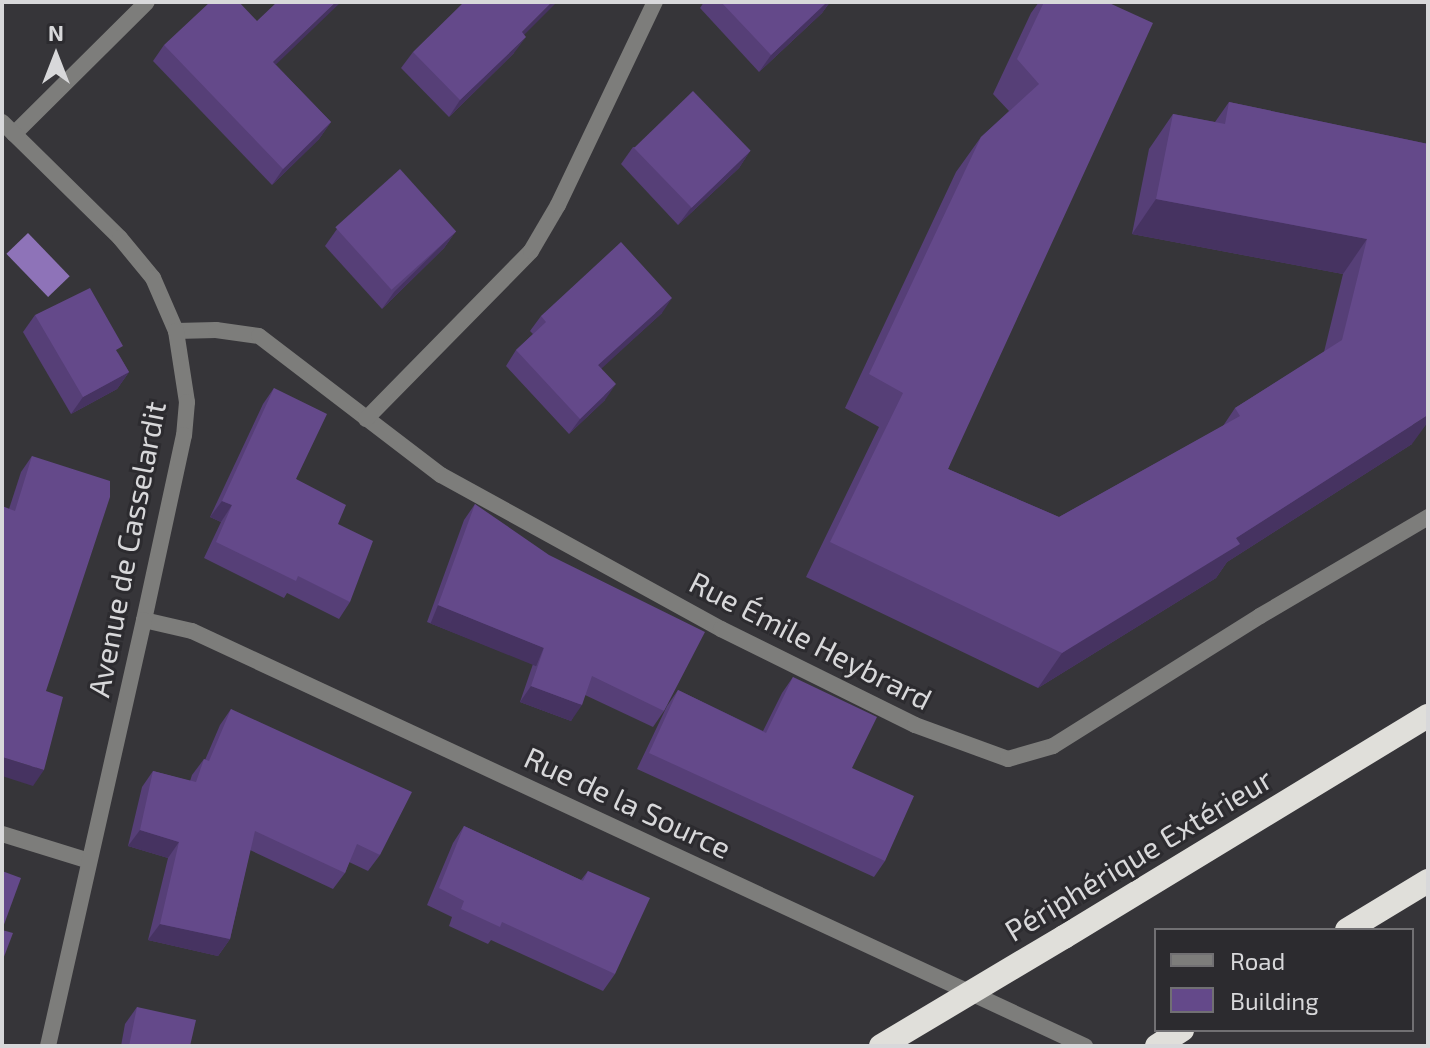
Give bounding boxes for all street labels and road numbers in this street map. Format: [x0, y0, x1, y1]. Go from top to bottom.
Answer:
street label: Avenue de Casselardit [80, 398, 172, 700]
street label: Rue Émile Heybrard [684, 563, 938, 717]
street label: Rue de la Source [519, 738, 737, 866]
street label: Périphérique Extérieur [998, 760, 1278, 948]

